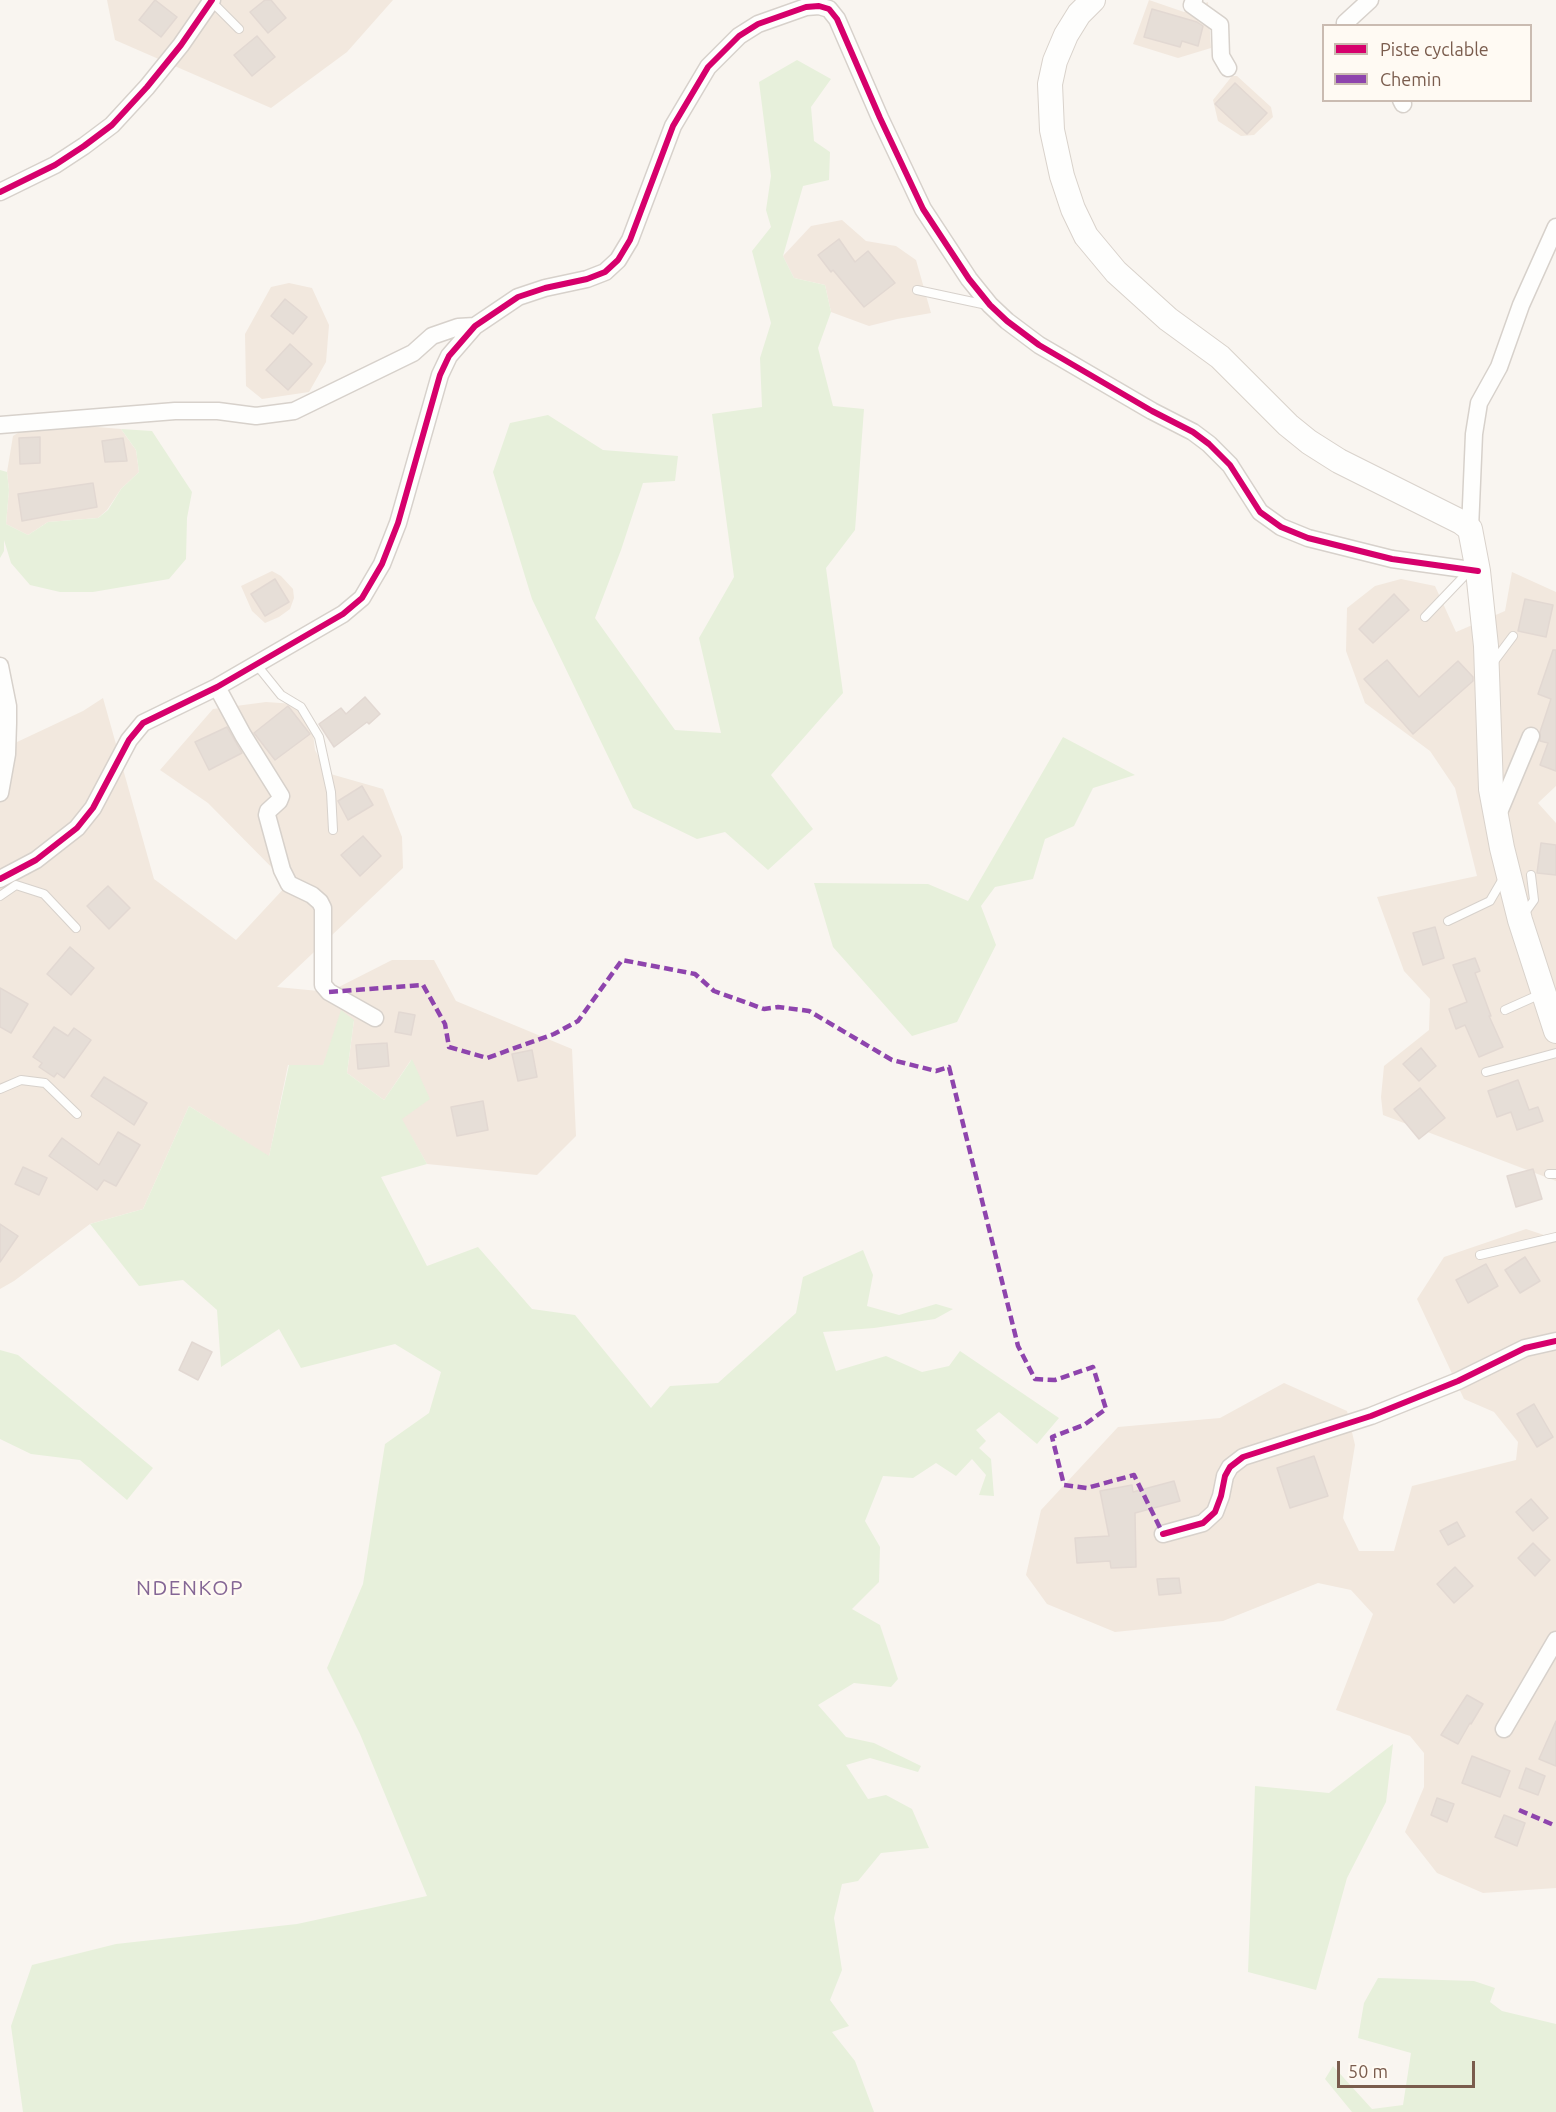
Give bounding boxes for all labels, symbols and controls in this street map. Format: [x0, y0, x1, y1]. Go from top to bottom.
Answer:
legend [1322, 24, 1532, 102]
text: Piste cyclable [1380, 39, 1489, 59]
text: Chemin [1380, 69, 1441, 89]
district label: NDENKOP [136, 1575, 244, 1601]
scale bar [1340, 2049, 1478, 2087]
text: 50 m [1348, 2061, 1388, 2081]

